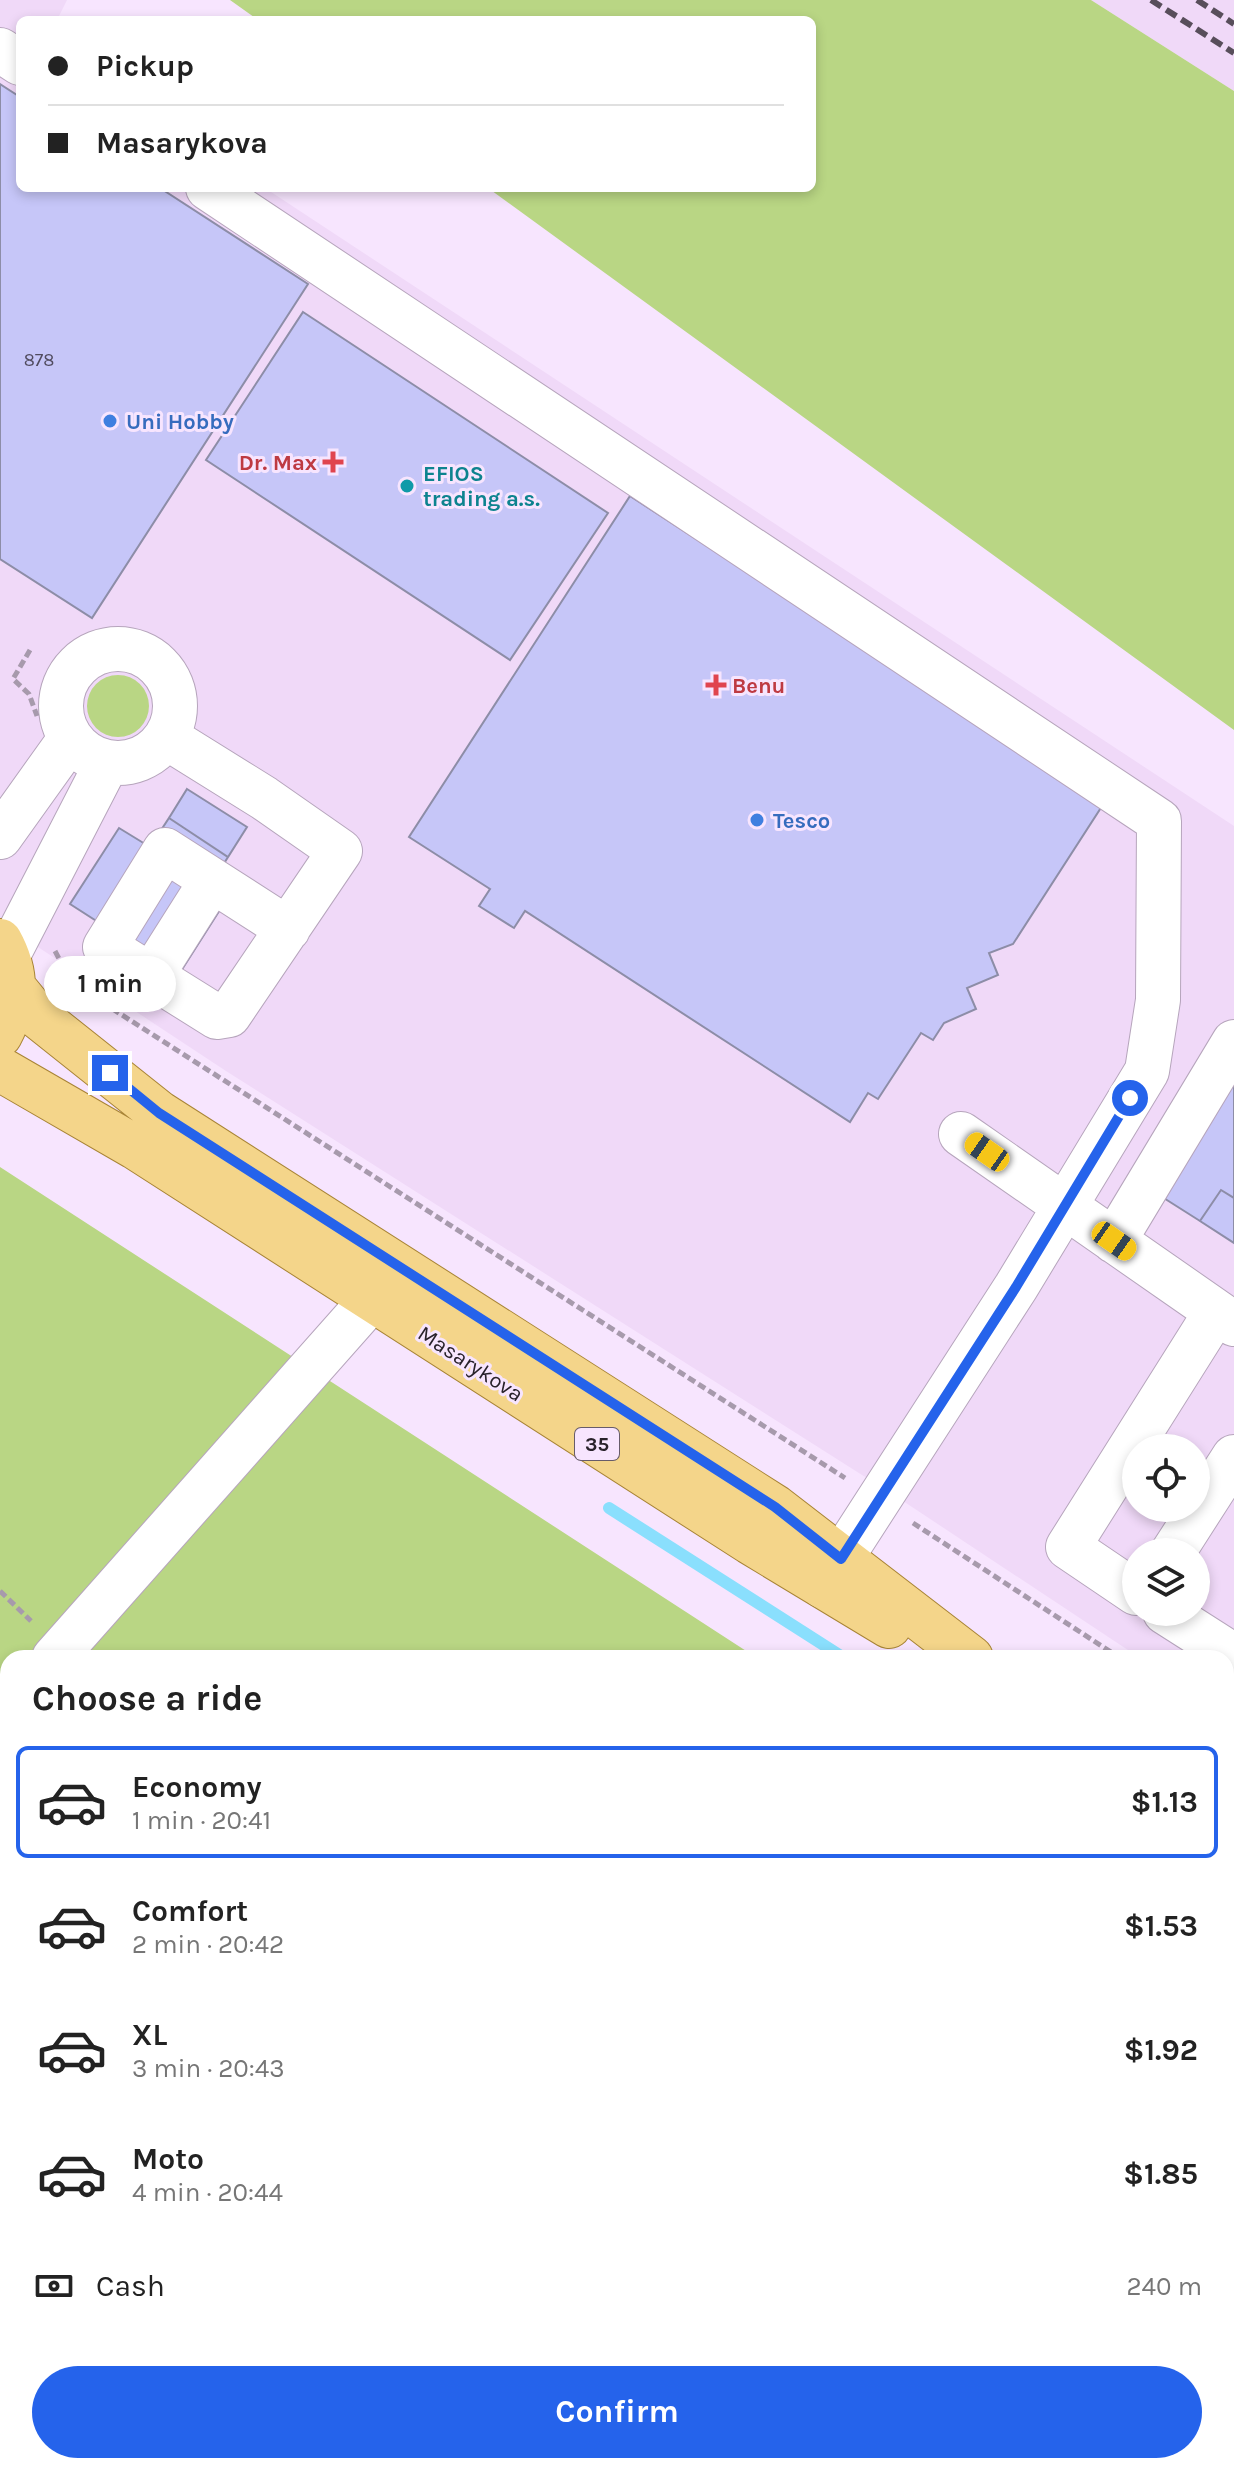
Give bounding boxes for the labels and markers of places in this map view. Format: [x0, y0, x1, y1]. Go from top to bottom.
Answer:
place label: Uni Hobby [126, 409, 234, 435]
marker: Uni Hobby [101, 412, 119, 430]
place label: Dr. Max [239, 450, 317, 476]
marker: Dr. Max [324, 453, 342, 471]
place label: EFIOS trading a.s. [423, 461, 540, 512]
marker: EFIOS trading a.s. [398, 477, 416, 495]
place label: Benu [732, 673, 785, 699]
marker: Benu [707, 676, 725, 694]
place label: Tesco [773, 808, 830, 834]
marker: Tesco [748, 811, 766, 829]

